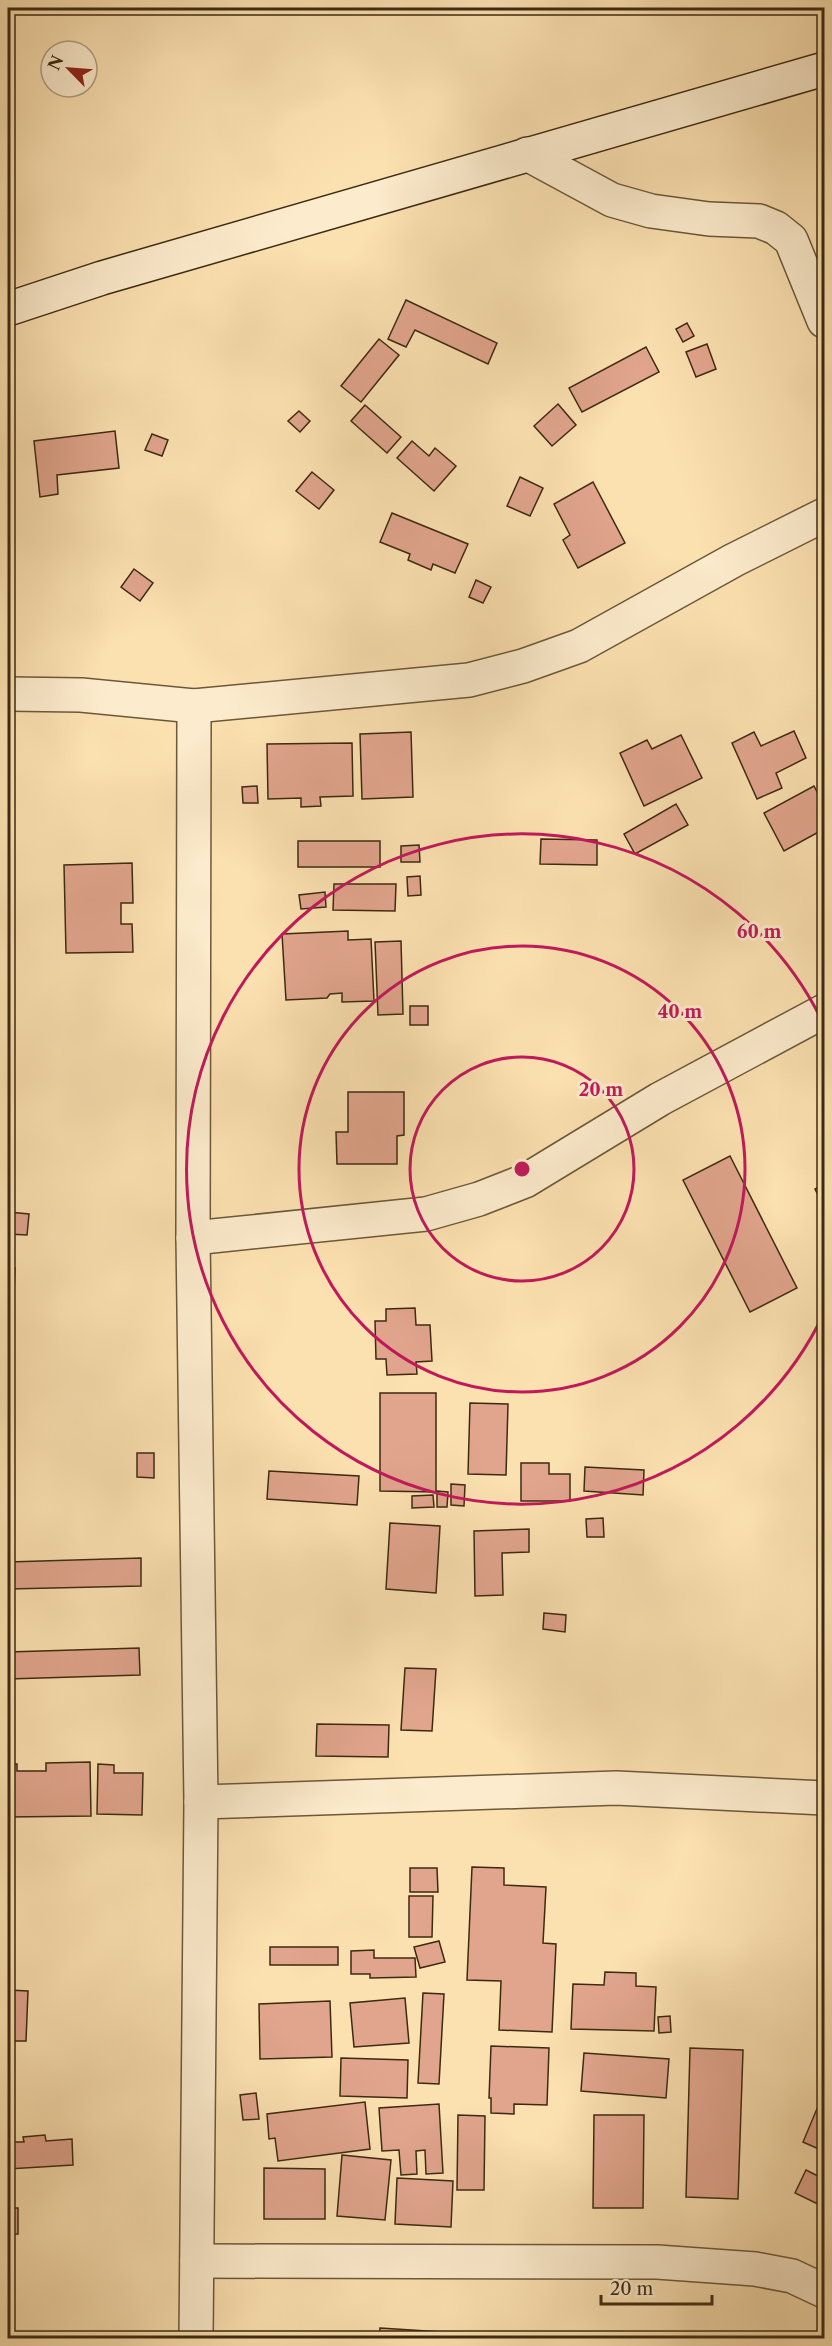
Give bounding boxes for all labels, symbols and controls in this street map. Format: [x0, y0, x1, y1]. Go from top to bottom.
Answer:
north arrow [39, 39, 99, 99]
text: N [43, 52, 67, 73]
text: 60 m [737, 921, 781, 943]
text: 40 m [658, 1001, 702, 1023]
text: 20 m [579, 1079, 623, 1101]
centre of rings [512, 1159, 532, 1179]
scale bar [601, 2268, 712, 2306]
text: 20 m [610, 2278, 654, 2300]

